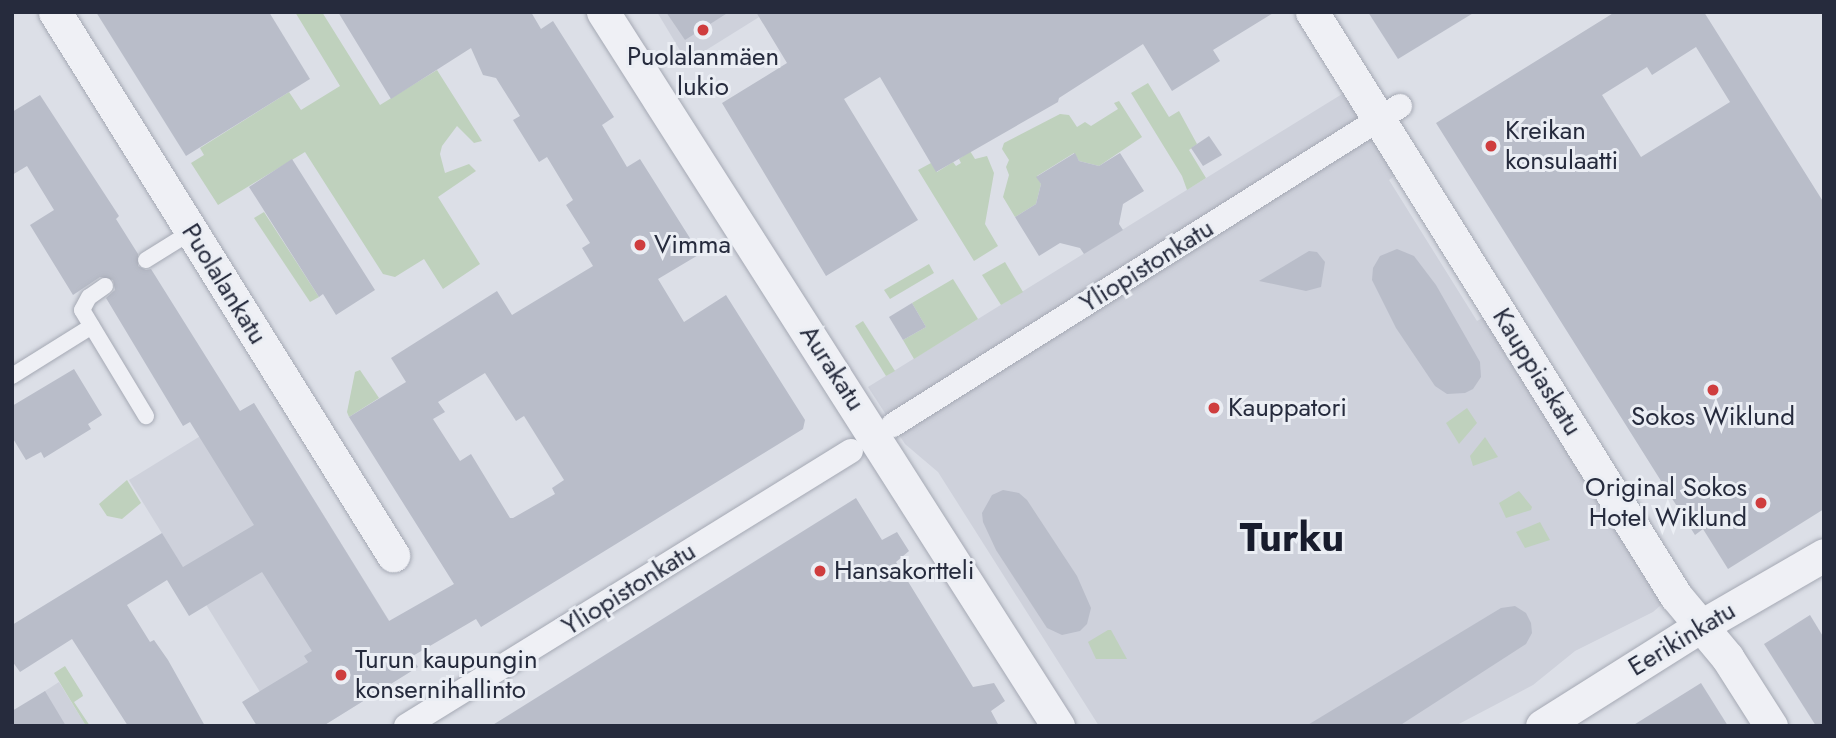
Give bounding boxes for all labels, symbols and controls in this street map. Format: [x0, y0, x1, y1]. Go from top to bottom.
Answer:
marker: Puolalanmäen lukio [695, 22, 711, 38]
place label: Puolalanmäen lukio [627, 41, 779, 102]
place label: Kreikan konsulaatti [1505, 115, 1618, 176]
marker: Kreikan konsulaatti [1483, 138, 1499, 154]
street label: Yliopistonkatu [1074, 213, 1220, 319]
street label: Puolalankatu [175, 218, 273, 350]
place label: Vimma [654, 229, 731, 261]
marker: Vimma [632, 237, 648, 253]
street label: Kauppiaskatu [1486, 303, 1588, 441]
street label: Aurakatu [793, 319, 871, 417]
marker: Sokos Wiklund [1705, 382, 1721, 398]
place label: Kauppatori [1228, 392, 1347, 424]
marker: Kauppatori [1206, 400, 1222, 416]
place label: Sokos Wiklund [1631, 401, 1795, 433]
place label: Original Sokos Hotel Wiklund [1585, 472, 1747, 534]
marker: Original Sokos Hotel Wiklund [1753, 495, 1769, 511]
district label: Turku [1240, 513, 1344, 561]
street label: Yliopistonkatu [556, 536, 702, 642]
place label: Hansakortteli [834, 555, 975, 587]
marker: Hansakortteli [812, 563, 828, 579]
street label: Eerikinkatu [1623, 595, 1741, 683]
place label: Turun kaupungin konsernihallinto [355, 644, 538, 706]
marker: Turun kaupungin konsernihallinto [333, 667, 349, 683]

